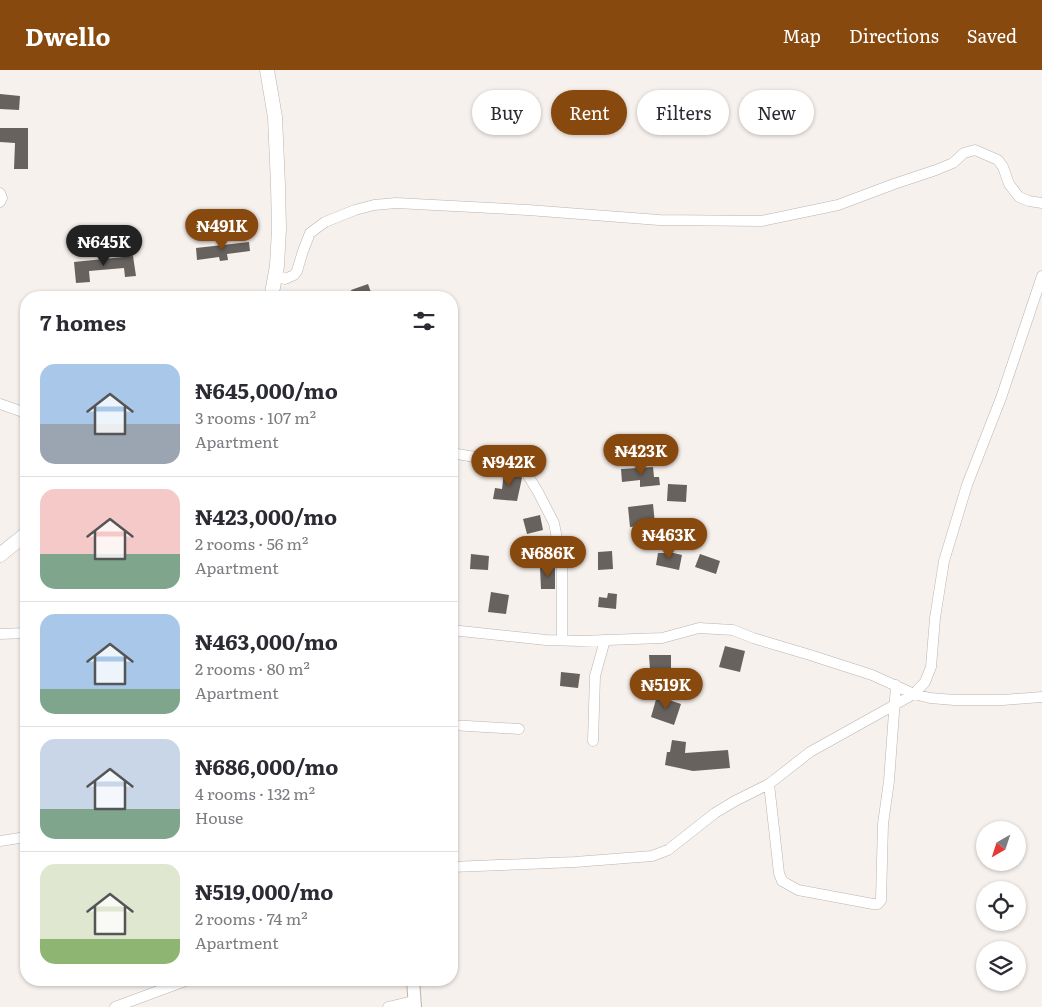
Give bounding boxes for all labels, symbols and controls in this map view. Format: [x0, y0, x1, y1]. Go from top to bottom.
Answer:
text: Dwello [25, 18, 110, 53]
text: Map [783, 22, 821, 49]
text: Directions [849, 22, 939, 49]
text: Saved [967, 22, 1017, 49]
chip: Buy [472, 90, 541, 135]
chip: Rent [551, 90, 627, 135]
chip: Filters [637, 90, 729, 135]
chip: New [739, 90, 814, 135]
pin: ₦491K [187, 208, 257, 251]
text: ₦491K [196, 213, 248, 237]
pin: ₦645K [69, 224, 139, 267]
text: ₦645K [77, 229, 131, 253]
text: 7 homes [40, 306, 126, 337]
icon: filters [410, 307, 438, 335]
text: ₦645,000/mo [195, 374, 338, 405]
icon: home [80, 384, 140, 444]
text: 3 rooms · 107 m² [195, 405, 316, 429]
text: Apartment [195, 429, 279, 453]
pin: ₦423K [606, 434, 676, 476]
text: ₦423K [614, 438, 668, 462]
pin: ₦942K [474, 444, 544, 487]
text: ₦942K [482, 449, 536, 473]
text: ₦423,000/mo [195, 500, 337, 531]
icon: home [80, 509, 140, 569]
pin: ₦463K [634, 518, 704, 560]
text: ₦463K [642, 522, 696, 546]
text: 2 rooms · 56 m² [195, 531, 308, 555]
pin: ₦686K [513, 536, 583, 578]
text: ₦686K [521, 540, 575, 564]
text: Apartment [195, 555, 279, 579]
text: ₦463,000/mo [195, 625, 338, 656]
icon: home [80, 634, 140, 694]
text: 2 rooms · 80 m² [195, 656, 310, 680]
pin: ₦519K [631, 668, 701, 710]
text: ₦519K [641, 672, 691, 696]
text: Apartment [195, 680, 279, 704]
text: ₦686,000/mo [195, 750, 338, 781]
icon: home [80, 759, 140, 819]
text: 4 rooms · 132 m² [195, 781, 315, 805]
text: House [195, 805, 243, 829]
north arrow [976, 821, 1026, 871]
map controls [976, 821, 1026, 991]
text: ₦519,000/mo [195, 875, 333, 906]
button: locate [976, 881, 1026, 931]
icon: home [80, 884, 140, 944]
text: 2 rooms · 74 m² [195, 906, 308, 930]
text: Apartment [195, 930, 279, 954]
button: layers [976, 941, 1026, 991]

